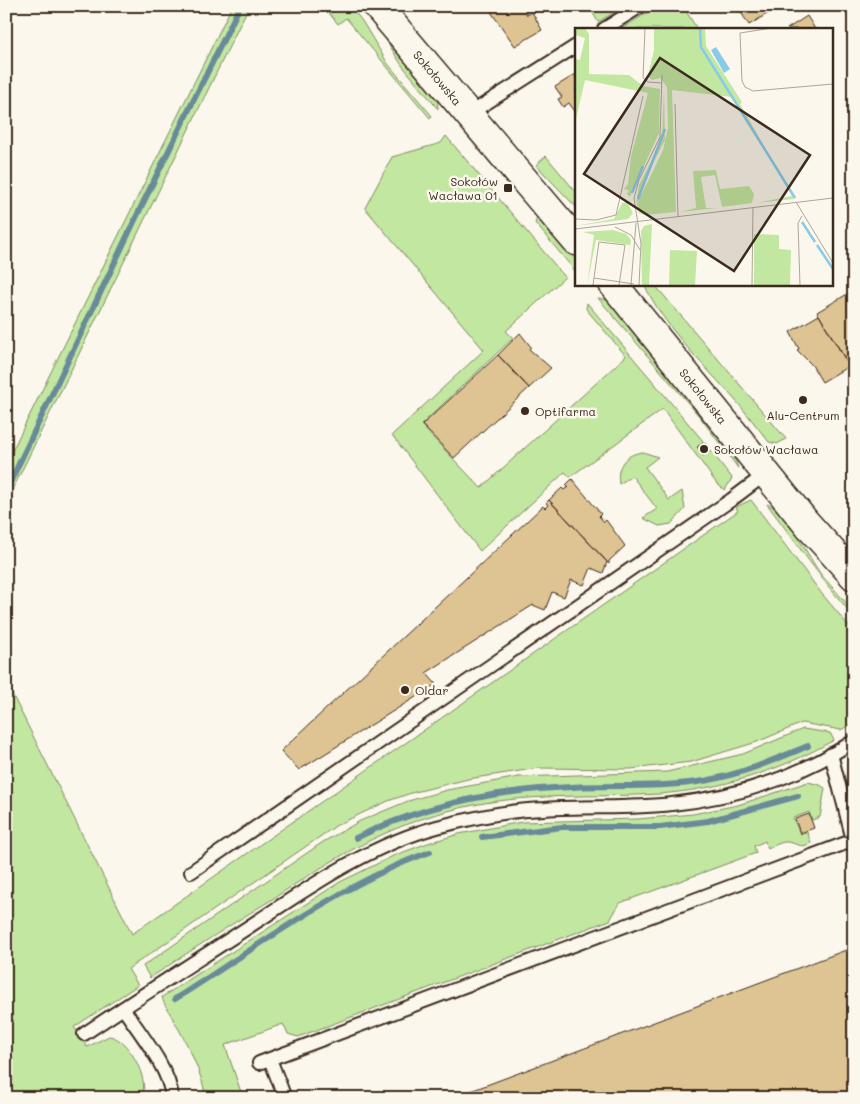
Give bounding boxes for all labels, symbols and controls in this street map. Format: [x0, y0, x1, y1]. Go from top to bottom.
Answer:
inset map [575, 28, 832, 285]
street label: Sokołowska [410, 47, 466, 109]
place label: Sokołów Wacława 01 [428, 173, 498, 203]
marker: Sokołów Wacława 01 [502, 182, 514, 194]
street label: Sokołowska [676, 365, 731, 427]
marker: Alu-Centrum [797, 394, 809, 406]
place label: Optifarma [535, 403, 596, 419]
marker: Optifarma [519, 405, 531, 417]
place label: Alu-Centrum [766, 407, 840, 423]
place label: Sokołów Wacława [714, 441, 818, 457]
marker: Sokołów Wacława [698, 443, 710, 455]
place label: Oldar [415, 682, 449, 698]
marker: Oldar [399, 684, 411, 696]

